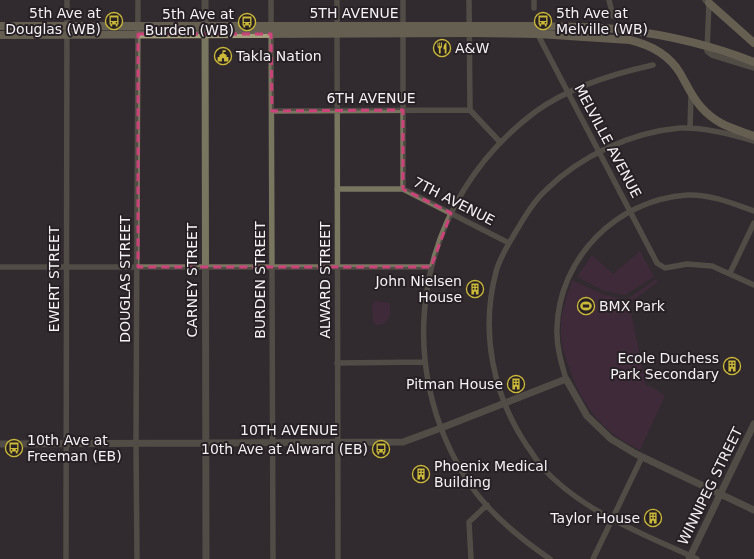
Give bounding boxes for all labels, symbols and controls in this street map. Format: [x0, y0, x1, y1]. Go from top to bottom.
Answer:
place label: 5th Ave at Douglas (WB) [5, 5, 101, 37]
street label: 5TH AVENUE [309, 5, 399, 21]
place label: 5th Ave at Melville (WB) [556, 5, 648, 37]
place label: 5th Ave at Burden (WB) [145, 6, 234, 38]
bus stop icon: 5th Ave at Douglas (WB) [104, 11, 124, 31]
bus stop icon: 5th Ave at Melville (WB) [533, 11, 553, 31]
bus stop icon: 5th Ave at Burden (WB) [237, 12, 257, 32]
restaurant icon: A&W [432, 38, 452, 58]
place label: A&W [455, 40, 489, 56]
public building icon: Takla Nation [213, 46, 233, 66]
place label: Takla Nation [235, 48, 322, 64]
street label: MELVILLE AVENUE [571, 81, 645, 201]
street label: 6TH AVENUE [326, 90, 416, 106]
street label: 7TH AVENUE [411, 174, 497, 228]
street label: DOUGLAS STREET [117, 215, 133, 343]
street label: BURDEN STREET [252, 221, 268, 339]
street label: ALWARD STREET [317, 221, 333, 339]
street label: CARNEY STREET [184, 222, 200, 337]
street label: EWERT STREET [46, 225, 62, 332]
place label: John Nielsen House [374, 273, 462, 305]
building icon: John Nielsen House [465, 279, 485, 299]
sports icon: BMX Park [576, 296, 596, 316]
place label: BMX Park [599, 298, 666, 314]
place label: Ecole Duchess Park Secondary [610, 350, 719, 382]
building icon: Ecole Duchess Park Secondary [722, 356, 742, 376]
building icon: Pitman House [506, 374, 526, 394]
place label: Pitman House [406, 376, 503, 392]
street label: 10TH AVENUE [240, 422, 338, 438]
street label: WINNIPEG STREET [675, 424, 746, 548]
place label: 10th Ave at Freeman (EB) [27, 432, 122, 464]
bus stop icon: 10th Ave at Freeman (EB) [4, 438, 24, 458]
bus stop icon: 10th Ave at Alward (EB) [371, 439, 391, 459]
place label: 10th Ave at Alward (EB) [201, 441, 368, 457]
place label: Phoenix Medical Building [434, 458, 548, 490]
building icon: Phoenix Medical Building [411, 464, 431, 484]
building icon: Taylor House [643, 508, 663, 528]
place label: Taylor House [549, 510, 640, 526]

